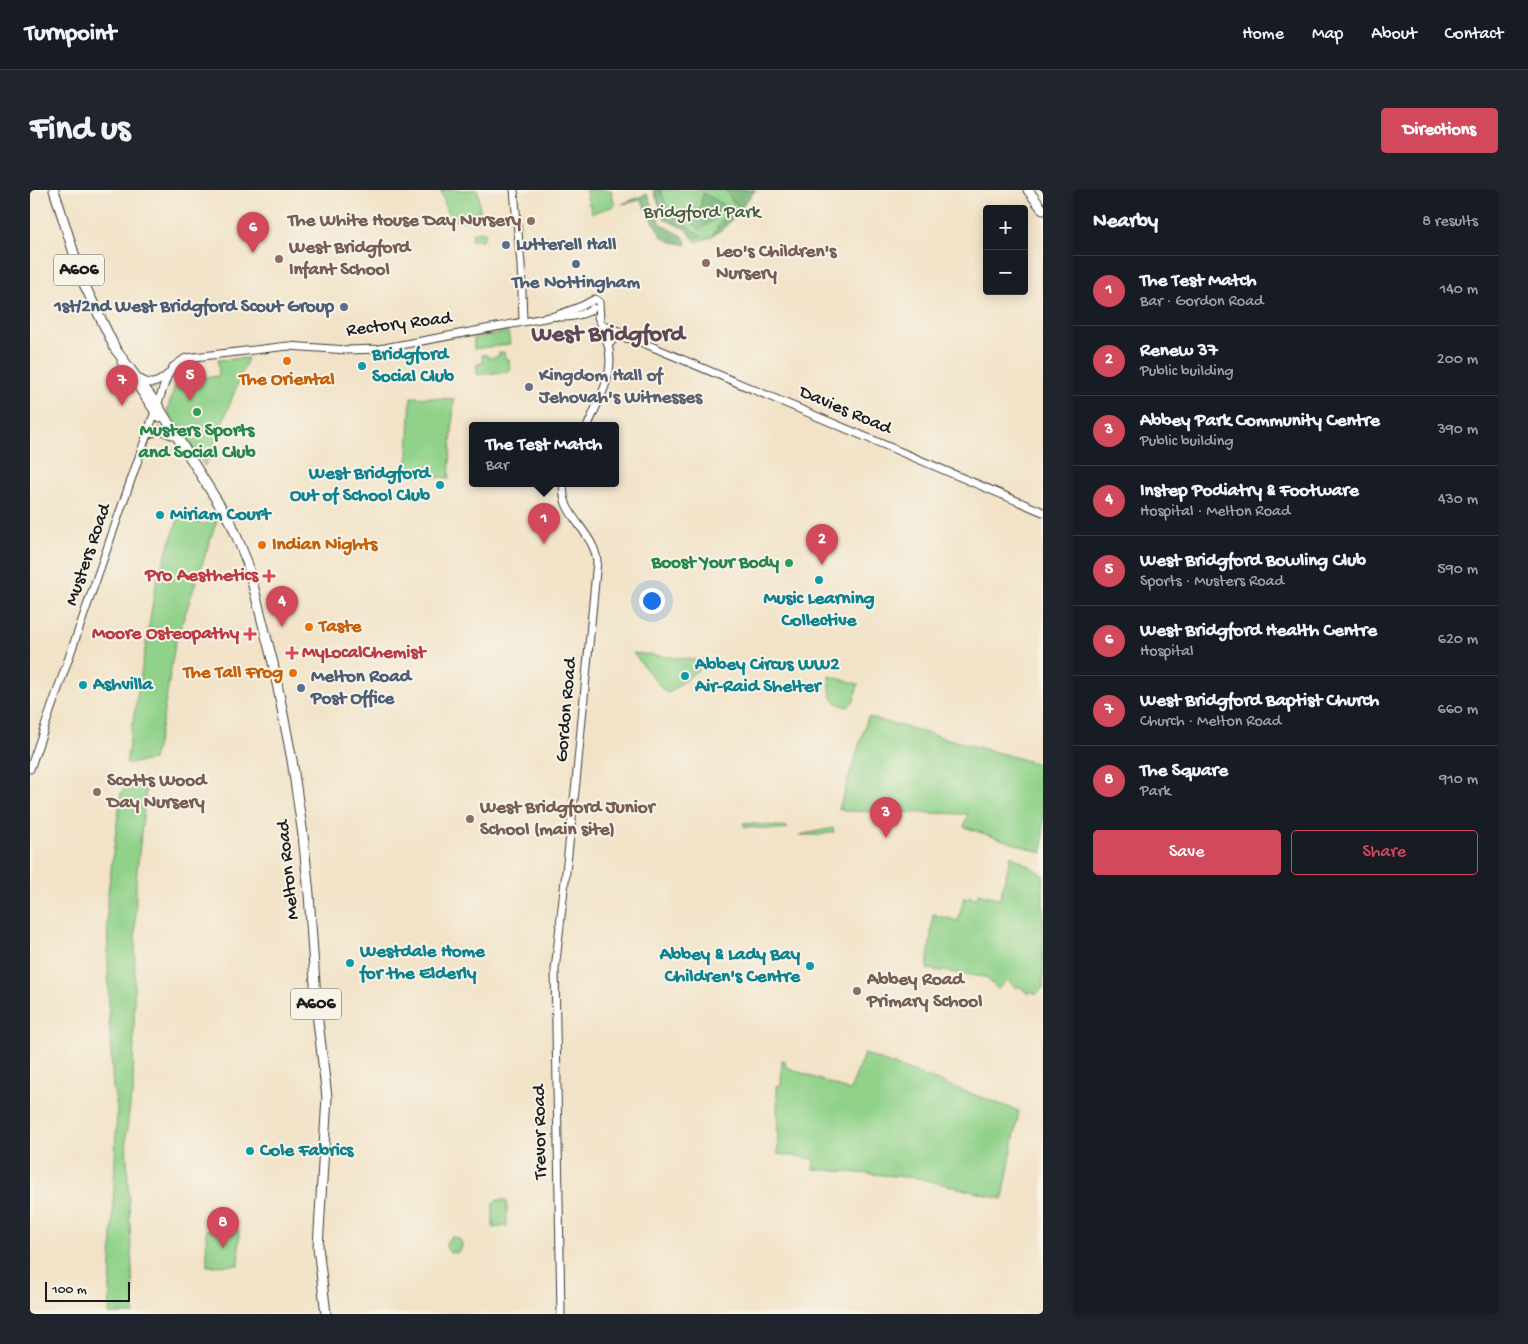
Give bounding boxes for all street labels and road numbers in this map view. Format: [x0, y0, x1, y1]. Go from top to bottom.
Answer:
road number: A606 [54, 254, 104, 286]
street label: Rectory Road [345, 307, 455, 343]
street label: Davies Road [793, 380, 896, 442]
street label: Musters Road [61, 499, 118, 609]
street label: Gordon Road [551, 655, 583, 763]
street label: Melton Road [272, 817, 306, 921]
road number: A606 [291, 989, 341, 1020]
street label: Trevor Road [529, 1083, 553, 1181]

